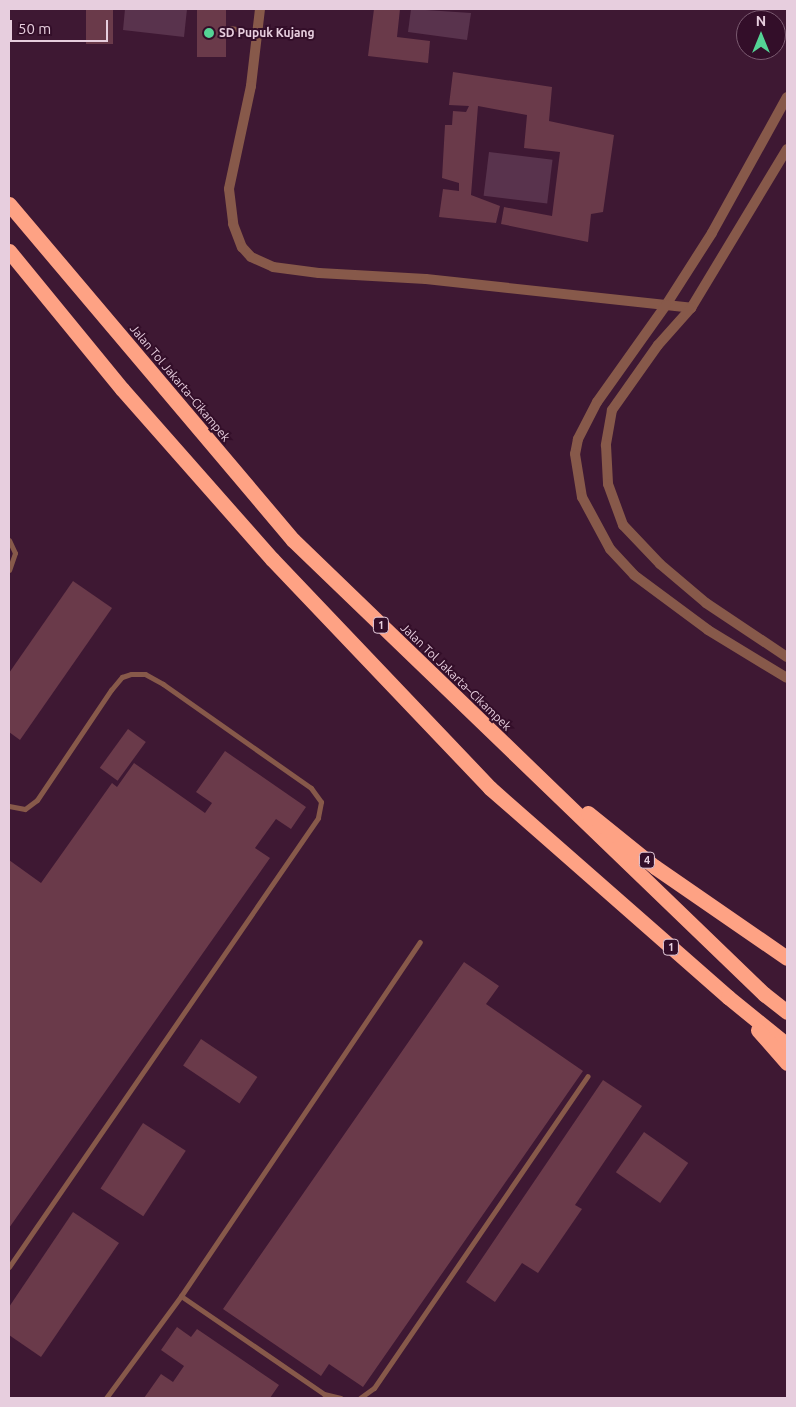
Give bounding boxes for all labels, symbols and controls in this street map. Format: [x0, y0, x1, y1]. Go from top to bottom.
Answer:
scale bar [12, 10, 110, 42]
north arrow [736, 10, 786, 60]
text: N [756, 13, 766, 29]
text: 50 m [18, 20, 51, 37]
place label: SD Pupuk Kujang [219, 26, 315, 40]
marker: SD Pupuk Kujang [203, 27, 215, 39]
street label: Jalan Tol Jakarta–Cikampek [127, 322, 233, 444]
road number: 1 [372, 616, 390, 634]
street label: Jalan Tol Jakarta–Cikampek [398, 620, 514, 734]
road number: 4 [638, 852, 656, 868]
road number: 1 [662, 939, 680, 956]

